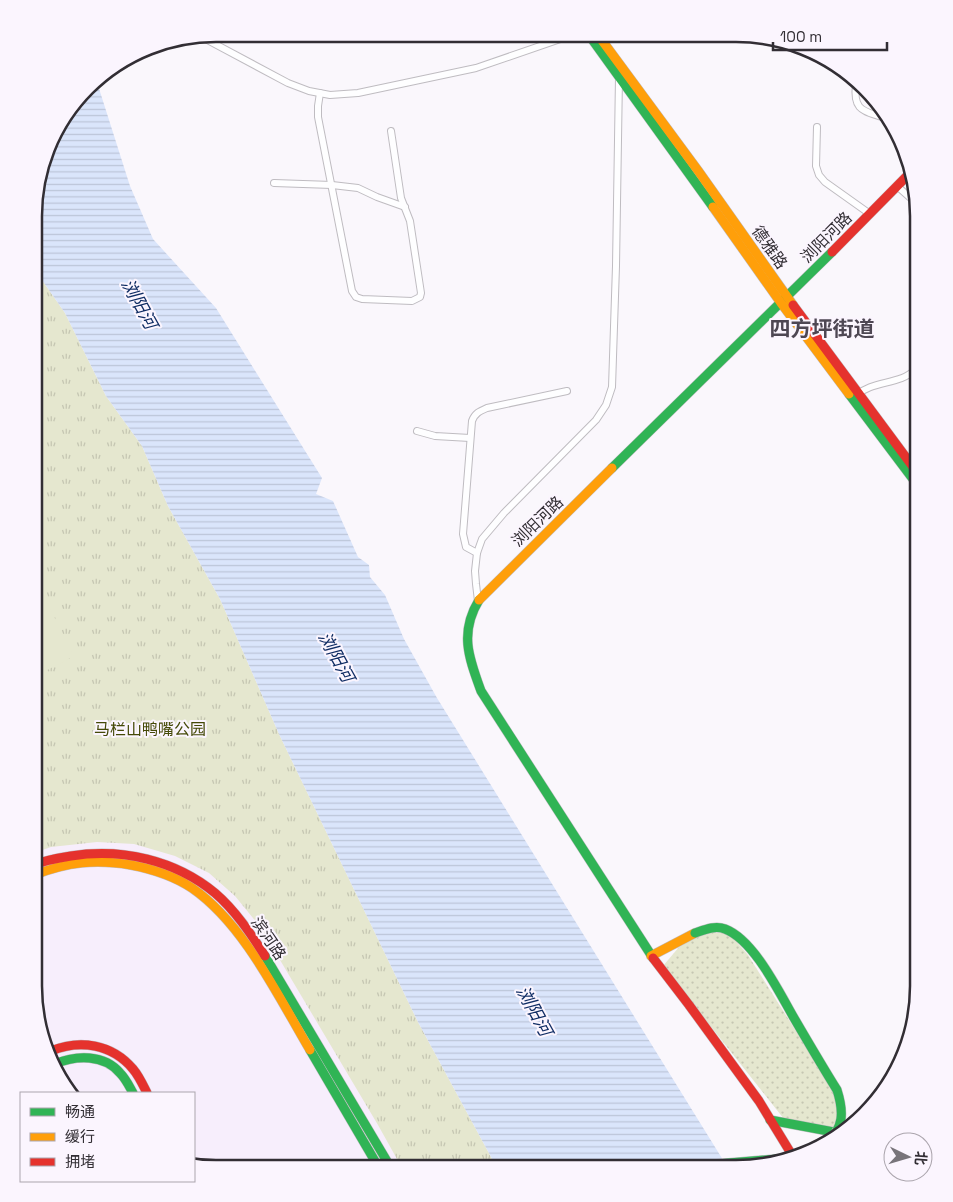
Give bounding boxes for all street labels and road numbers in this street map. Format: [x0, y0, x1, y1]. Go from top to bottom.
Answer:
street label: 浏阳河路 [796, 207, 856, 267]
street label: 德雅路 [747, 222, 792, 273]
street label: 浏阳河路 [507, 492, 568, 551]
street label: 滨河路 [246, 913, 291, 964]

